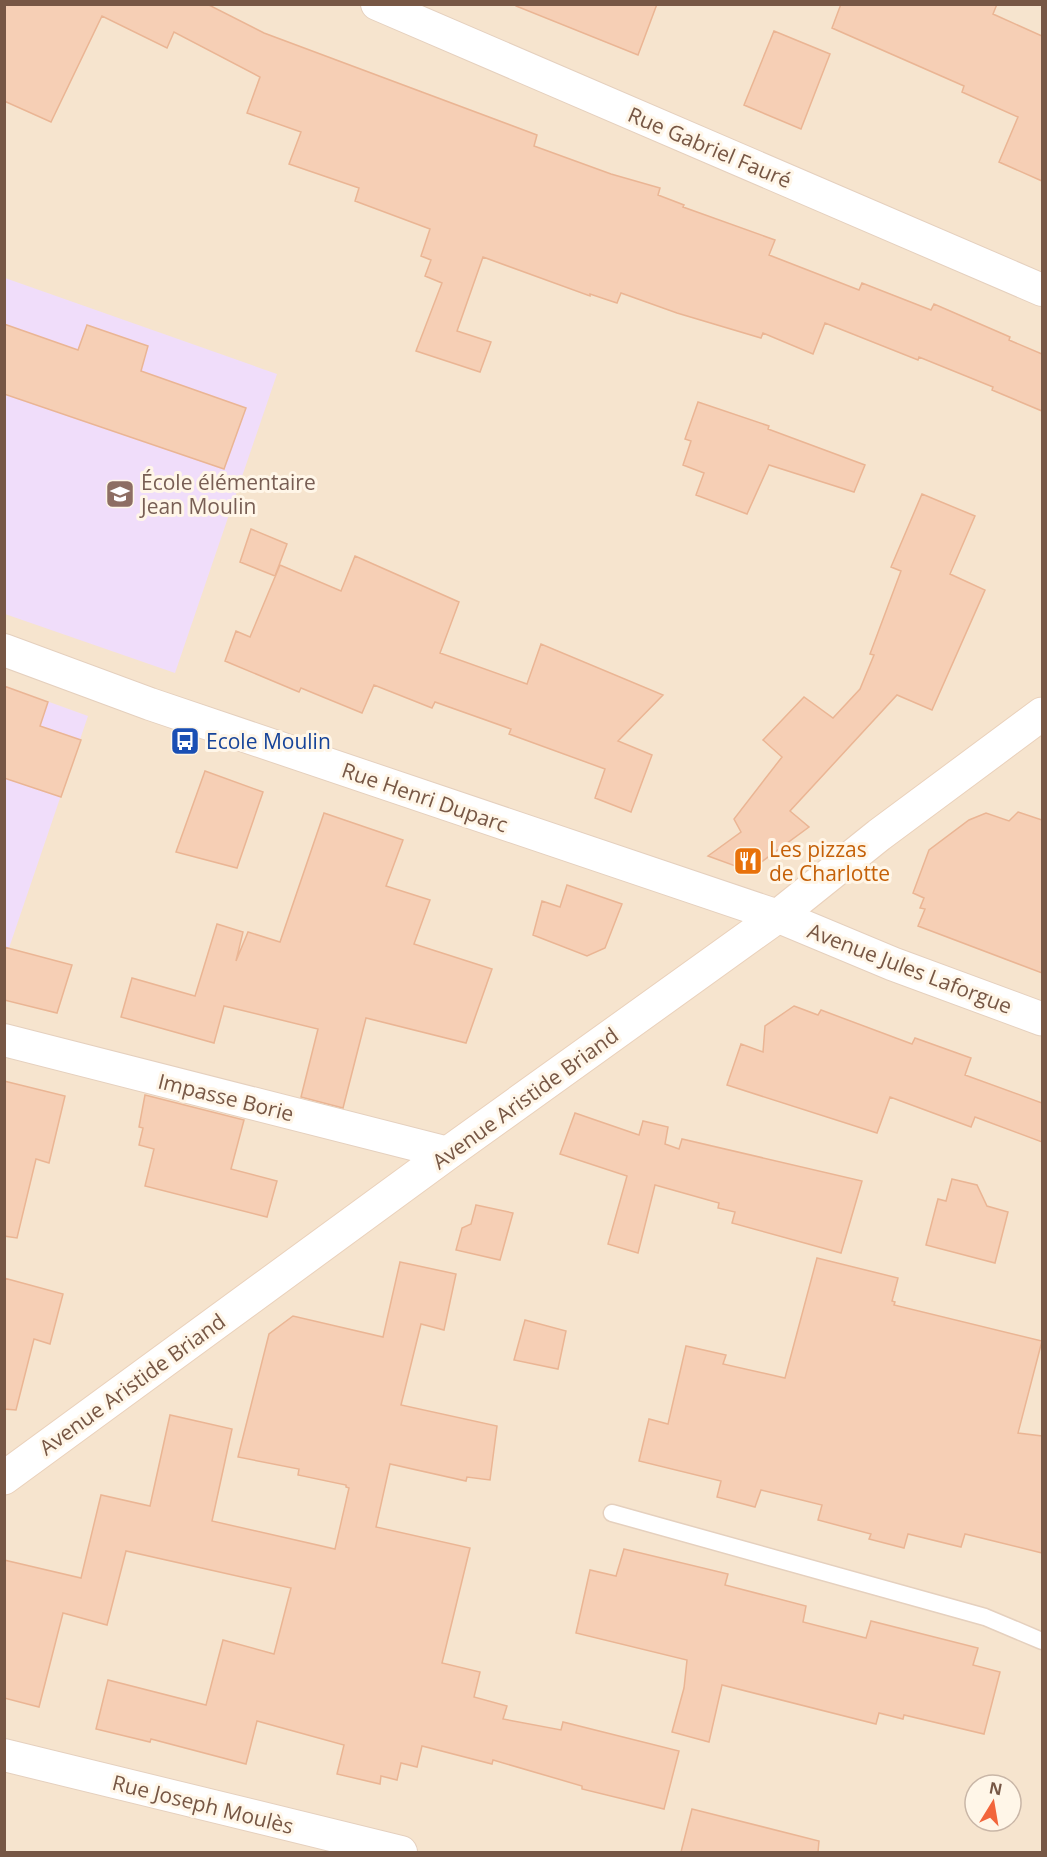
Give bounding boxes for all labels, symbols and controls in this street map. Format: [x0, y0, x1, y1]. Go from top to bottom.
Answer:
street label: Rue Gabriel Fauré [624, 100, 796, 194]
place label: École élémentaire Jean Moulin [139, 468, 316, 520]
school or university icon: École élémentaire Jean Moulin [104, 478, 136, 510]
bus stop icon: Ecole Moulin [169, 725, 201, 757]
place label: Ecole Moulin [206, 727, 331, 755]
street label: Rue Henri Duparc [338, 755, 512, 839]
place label: Les pizzas de Charlotte [769, 835, 890, 887]
restaurant icon: Les pizzas de Charlotte [732, 845, 764, 877]
street label: Avenue Jules Laforgue [804, 916, 1016, 1020]
street label: Avenue Aristide Briand [426, 1021, 624, 1175]
street label: Impasse Borie [155, 1067, 297, 1127]
street label: Avenue Aristide Briand [33, 1307, 231, 1461]
street label: Rue Joseph Moulès [109, 1768, 297, 1840]
north arrow [963, 1773, 1023, 1833]
text: N [987, 1776, 1004, 1800]

